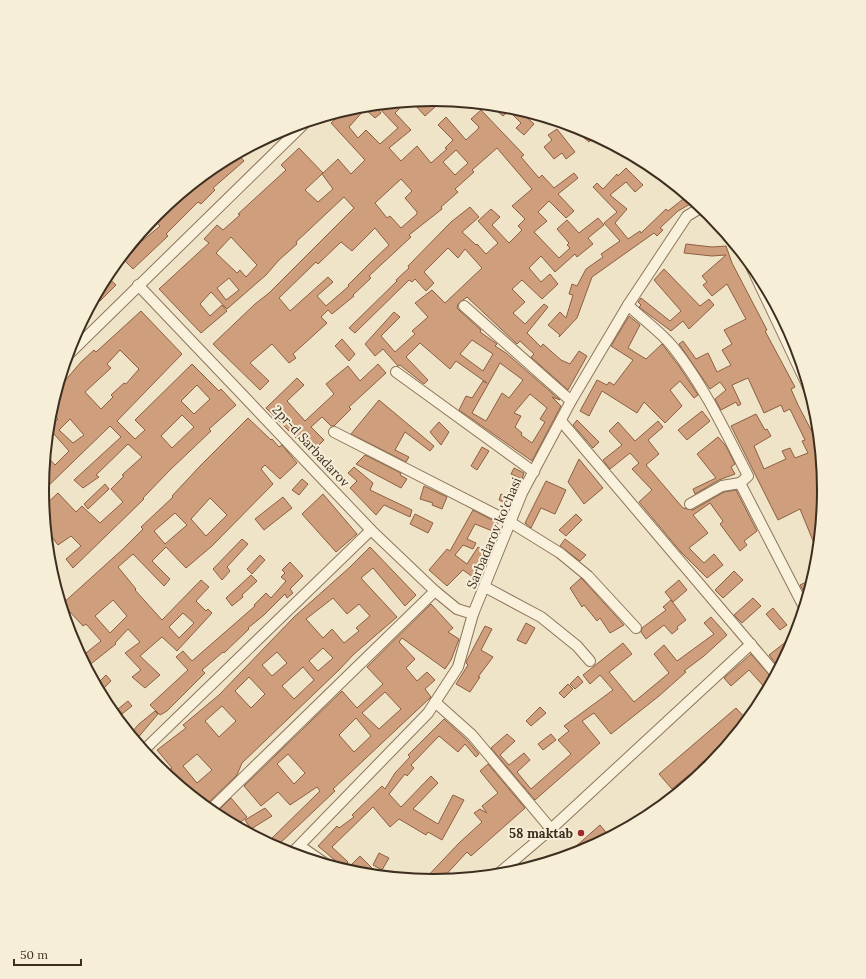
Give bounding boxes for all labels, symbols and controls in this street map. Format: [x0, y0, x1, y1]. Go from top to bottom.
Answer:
street label: 2pr-d Sarbadarov [269, 401, 354, 491]
street label: Sarbadarov ko'chasi [463, 474, 525, 591]
place label: 58 maktab [509, 825, 574, 842]
marker: 58 maktab [576, 828, 586, 838]
scale bar [14, 941, 81, 967]
text: 50 m [20, 947, 48, 962]

